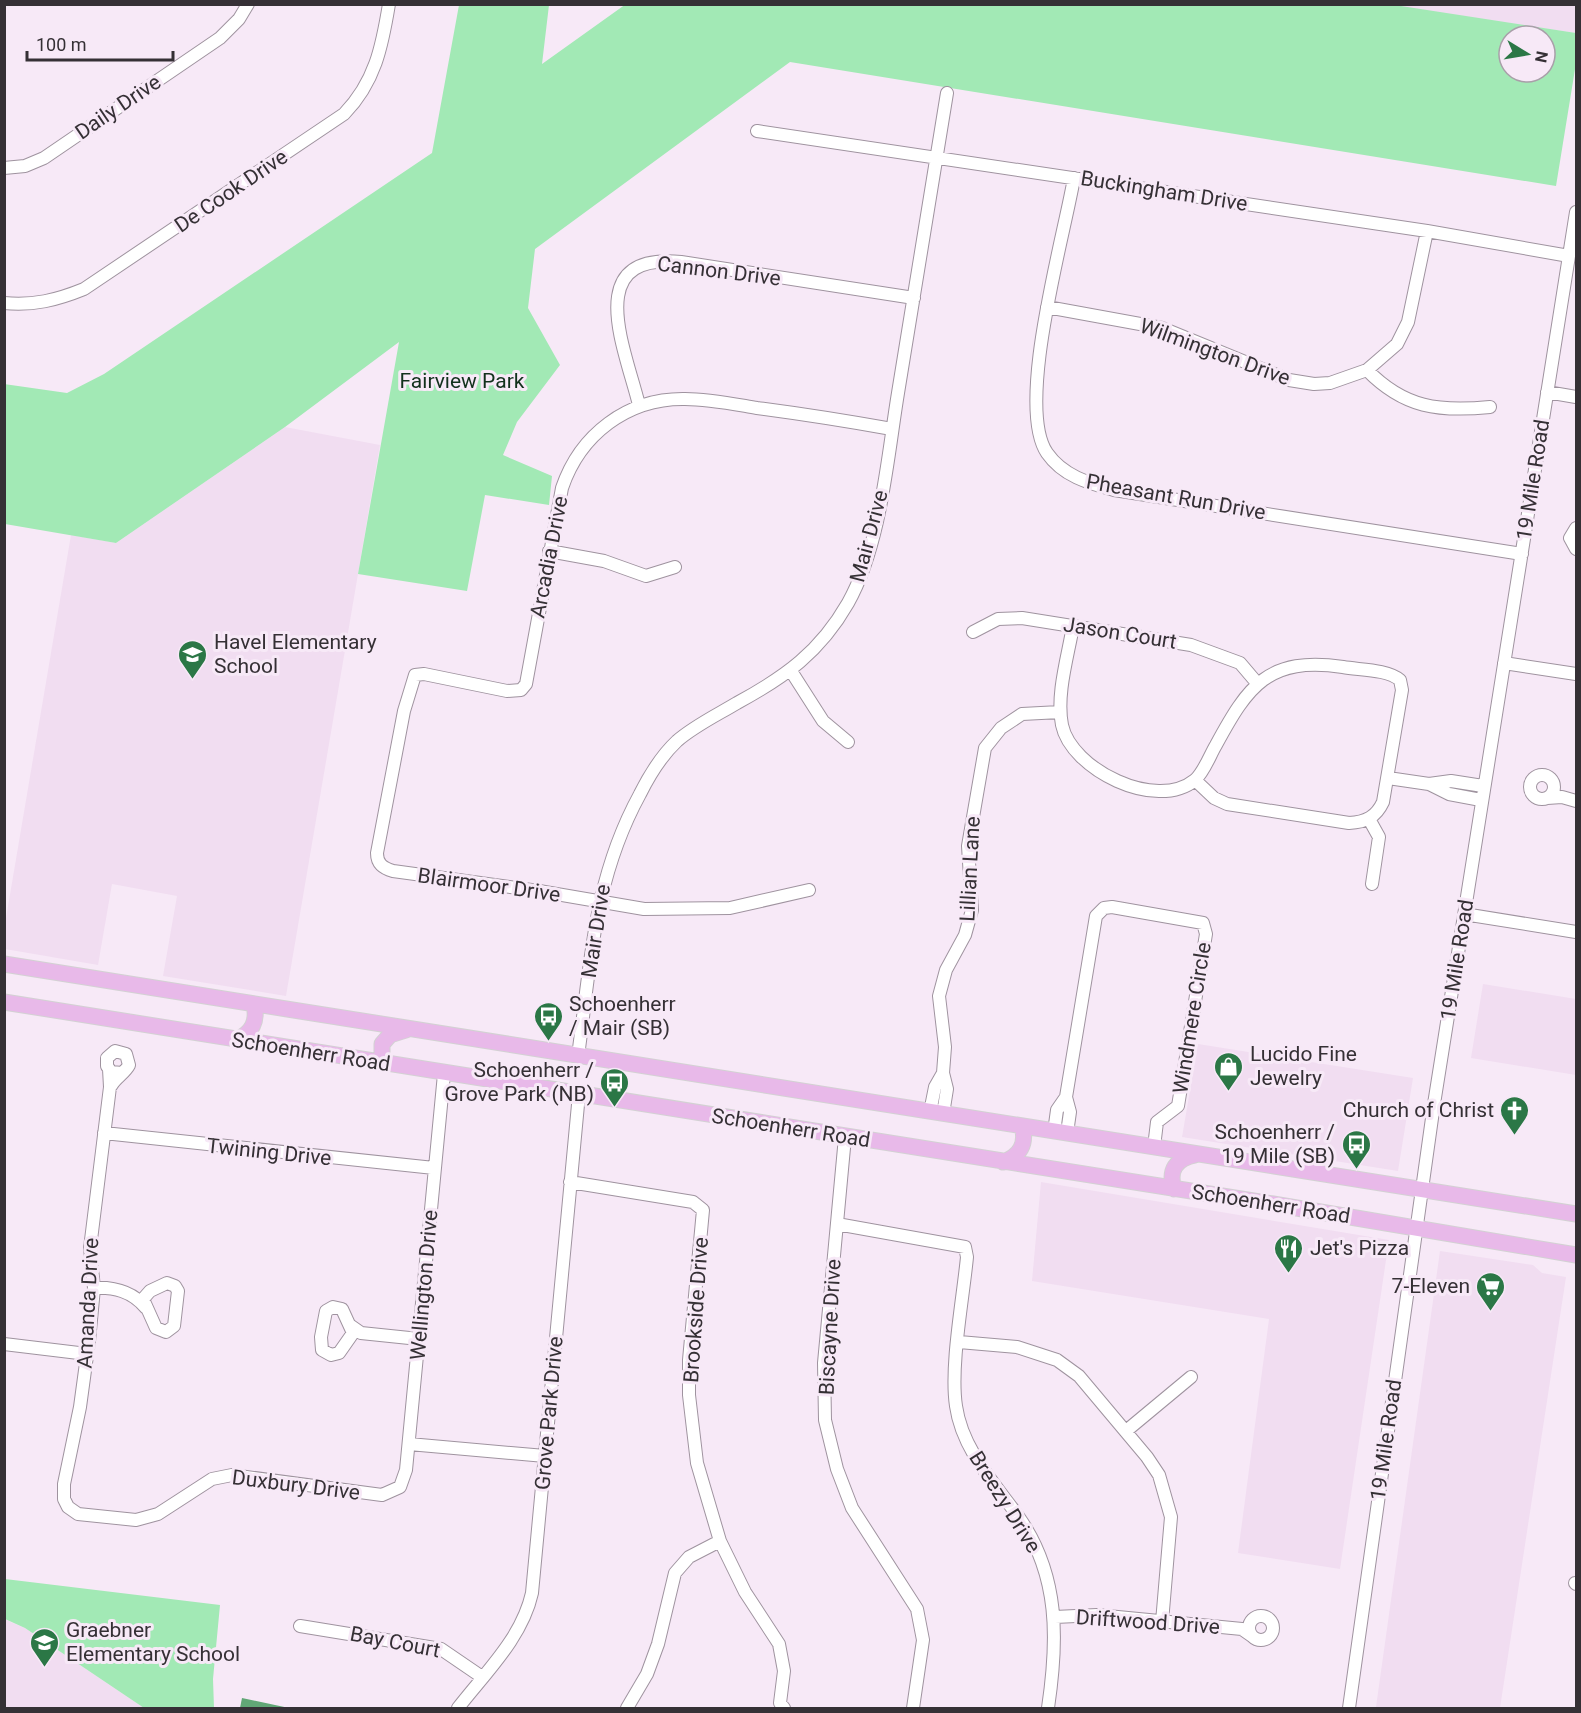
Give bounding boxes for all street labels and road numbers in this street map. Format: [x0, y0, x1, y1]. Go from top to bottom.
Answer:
street label: Daily Drive [71, 70, 165, 144]
street label: De Cook Drive [170, 144, 292, 238]
street label: Buckingham Drive [1079, 166, 1249, 216]
street label: Cannon Drive [656, 252, 782, 290]
street label: Wilmington Drive [1136, 314, 1294, 390]
street label: 19 Mile Road [1512, 418, 1554, 542]
street label: Pheasant Run Drive [1084, 469, 1268, 525]
street label: Mair Drive [845, 487, 893, 585]
street label: Arcadia Drive [525, 494, 573, 620]
street label: Jason Court [1062, 612, 1178, 654]
street label: Lillian Lane [955, 816, 985, 922]
street label: Blairmoor Drive [416, 863, 562, 907]
street label: Mair Drive [577, 883, 615, 979]
street label: 19 Mile Road [1436, 898, 1478, 1022]
street label: Windmere Circle [1168, 941, 1216, 1095]
street label: Schoenherr Road [230, 1028, 392, 1076]
street label: Schoenherr Road [710, 1104, 872, 1152]
street label: Twining Drive [205, 1134, 333, 1170]
street label: Schoenherr Road [1190, 1180, 1352, 1228]
street label: Wellington Drive [405, 1209, 443, 1361]
street label: Brookside Drive [679, 1236, 713, 1384]
street label: Amanda Drive [73, 1237, 103, 1369]
street label: Biscayne Drive [814, 1258, 846, 1396]
street label: Grove Park Drive [530, 1335, 568, 1491]
street label: 19 Mile Road [1366, 1378, 1406, 1502]
street label: Breezy Drive [964, 1447, 1046, 1557]
street label: Duxbury Drive [231, 1465, 361, 1505]
street label: Driftwood Drive [1075, 1605, 1221, 1639]
street label: Bay Court [348, 1622, 442, 1663]

